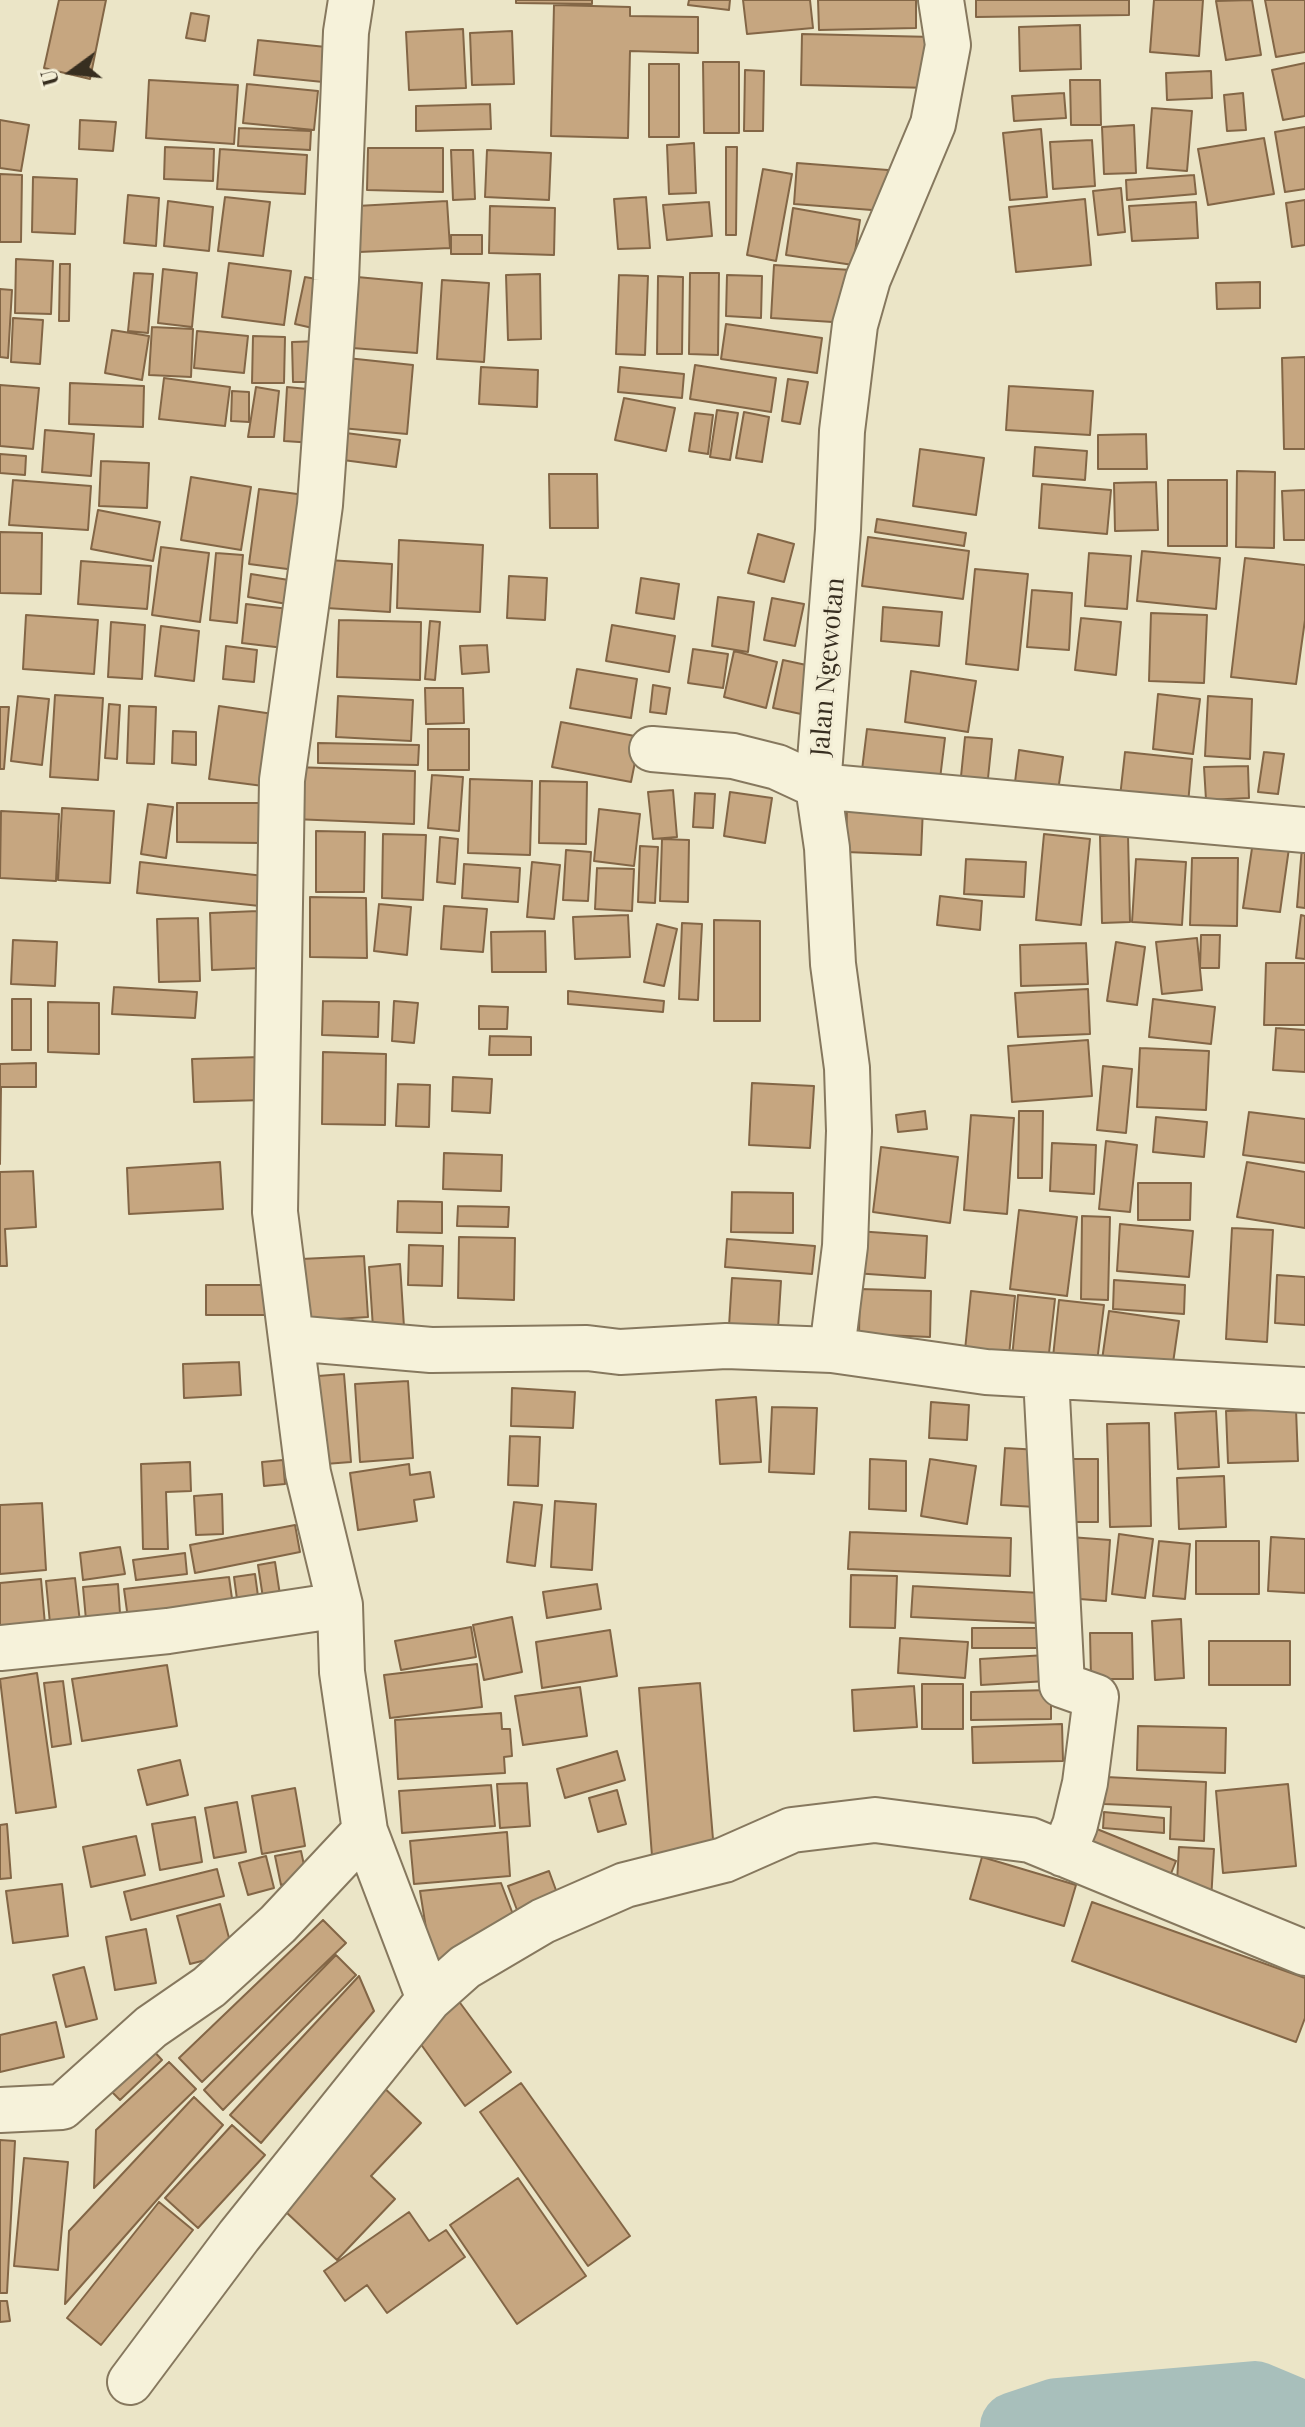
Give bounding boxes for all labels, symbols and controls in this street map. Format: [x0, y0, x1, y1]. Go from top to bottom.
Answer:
north arrow [32, 32, 112, 112]
text: U [32, 67, 65, 89]
street label: Jalan Ngewotan [805, 576, 851, 758]

